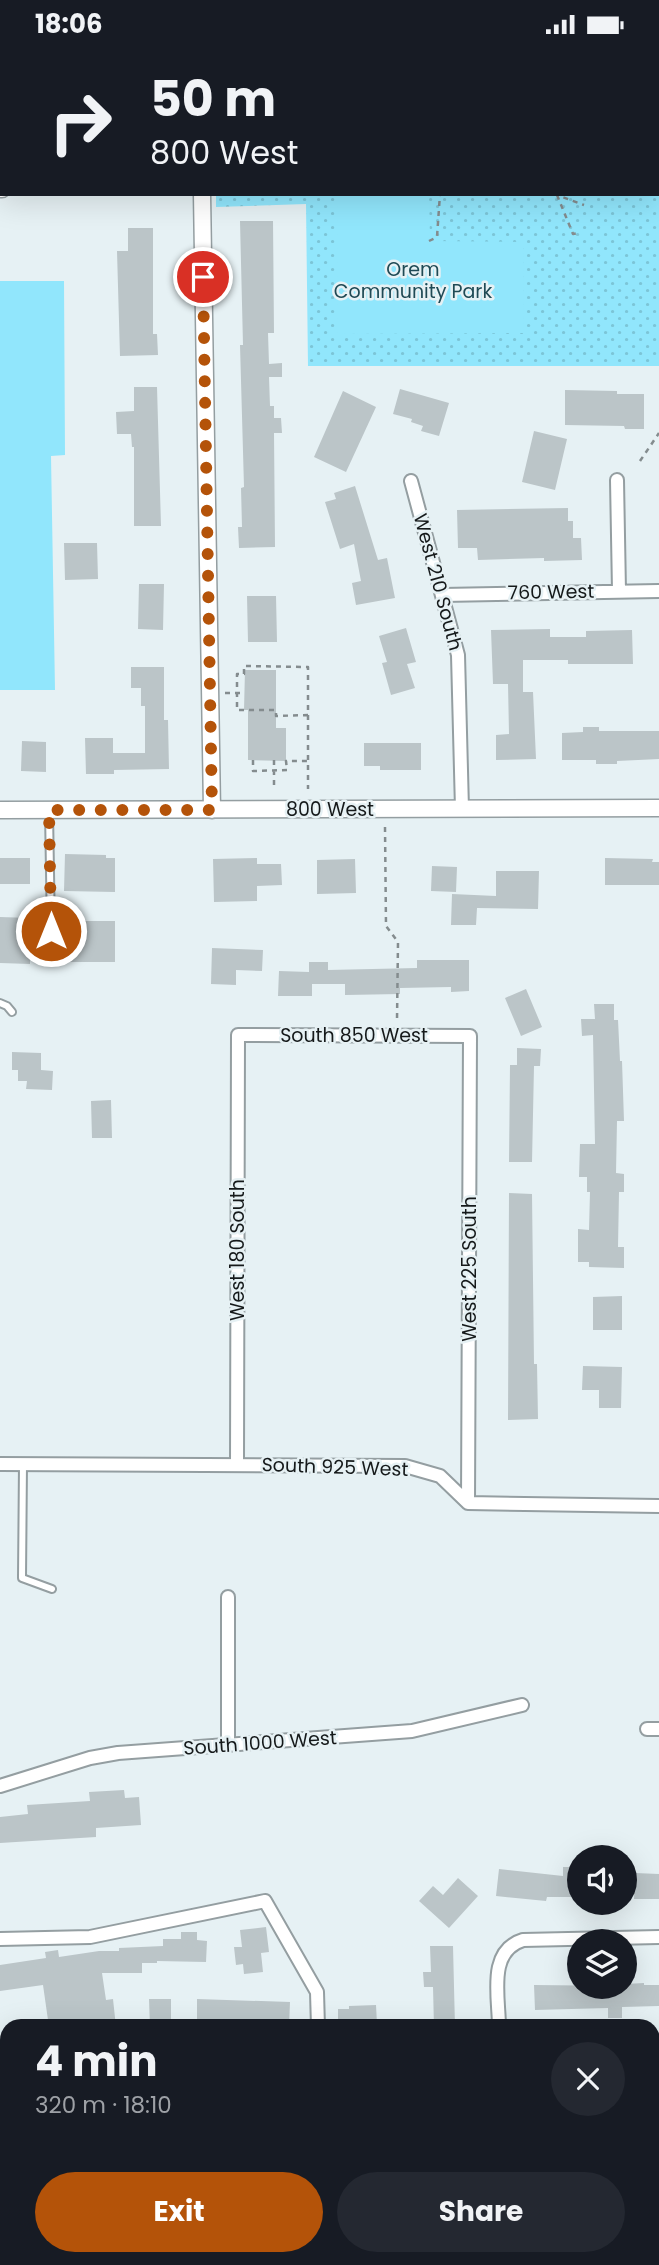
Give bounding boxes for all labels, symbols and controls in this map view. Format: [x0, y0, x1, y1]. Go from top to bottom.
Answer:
text: 18:06 [35, 6, 103, 42]
text: 50 m [150, 65, 276, 133]
icon: right [35, 77, 126, 168]
text: 800 West [150, 130, 298, 175]
pin [173, 247, 233, 307]
park label: Orem Community Park [334, 256, 492, 305]
icon: arrive [184, 258, 222, 296]
street label: West 210 South [407, 511, 469, 653]
street label: 760 West [507, 578, 595, 606]
street label: 800 West [286, 796, 374, 823]
position arrow [14, 894, 88, 968]
street label: South 850 West [280, 1022, 428, 1049]
street label: West 180 South [224, 1179, 251, 1321]
street label: West 225 South [456, 1196, 483, 1342]
street label: South 925 West [261, 1451, 409, 1483]
street label: South 1000 West [182, 1724, 338, 1762]
map controls [567, 1845, 637, 1999]
button: sound [567, 1845, 637, 1915]
button: layers [567, 1929, 637, 1999]
text: 4 min [35, 2032, 158, 2091]
button: close [551, 2042, 625, 2116]
text: 320 m · 18:10 [35, 2089, 172, 2121]
button: Exit [35, 2172, 323, 2252]
button: Share [337, 2172, 625, 2252]

